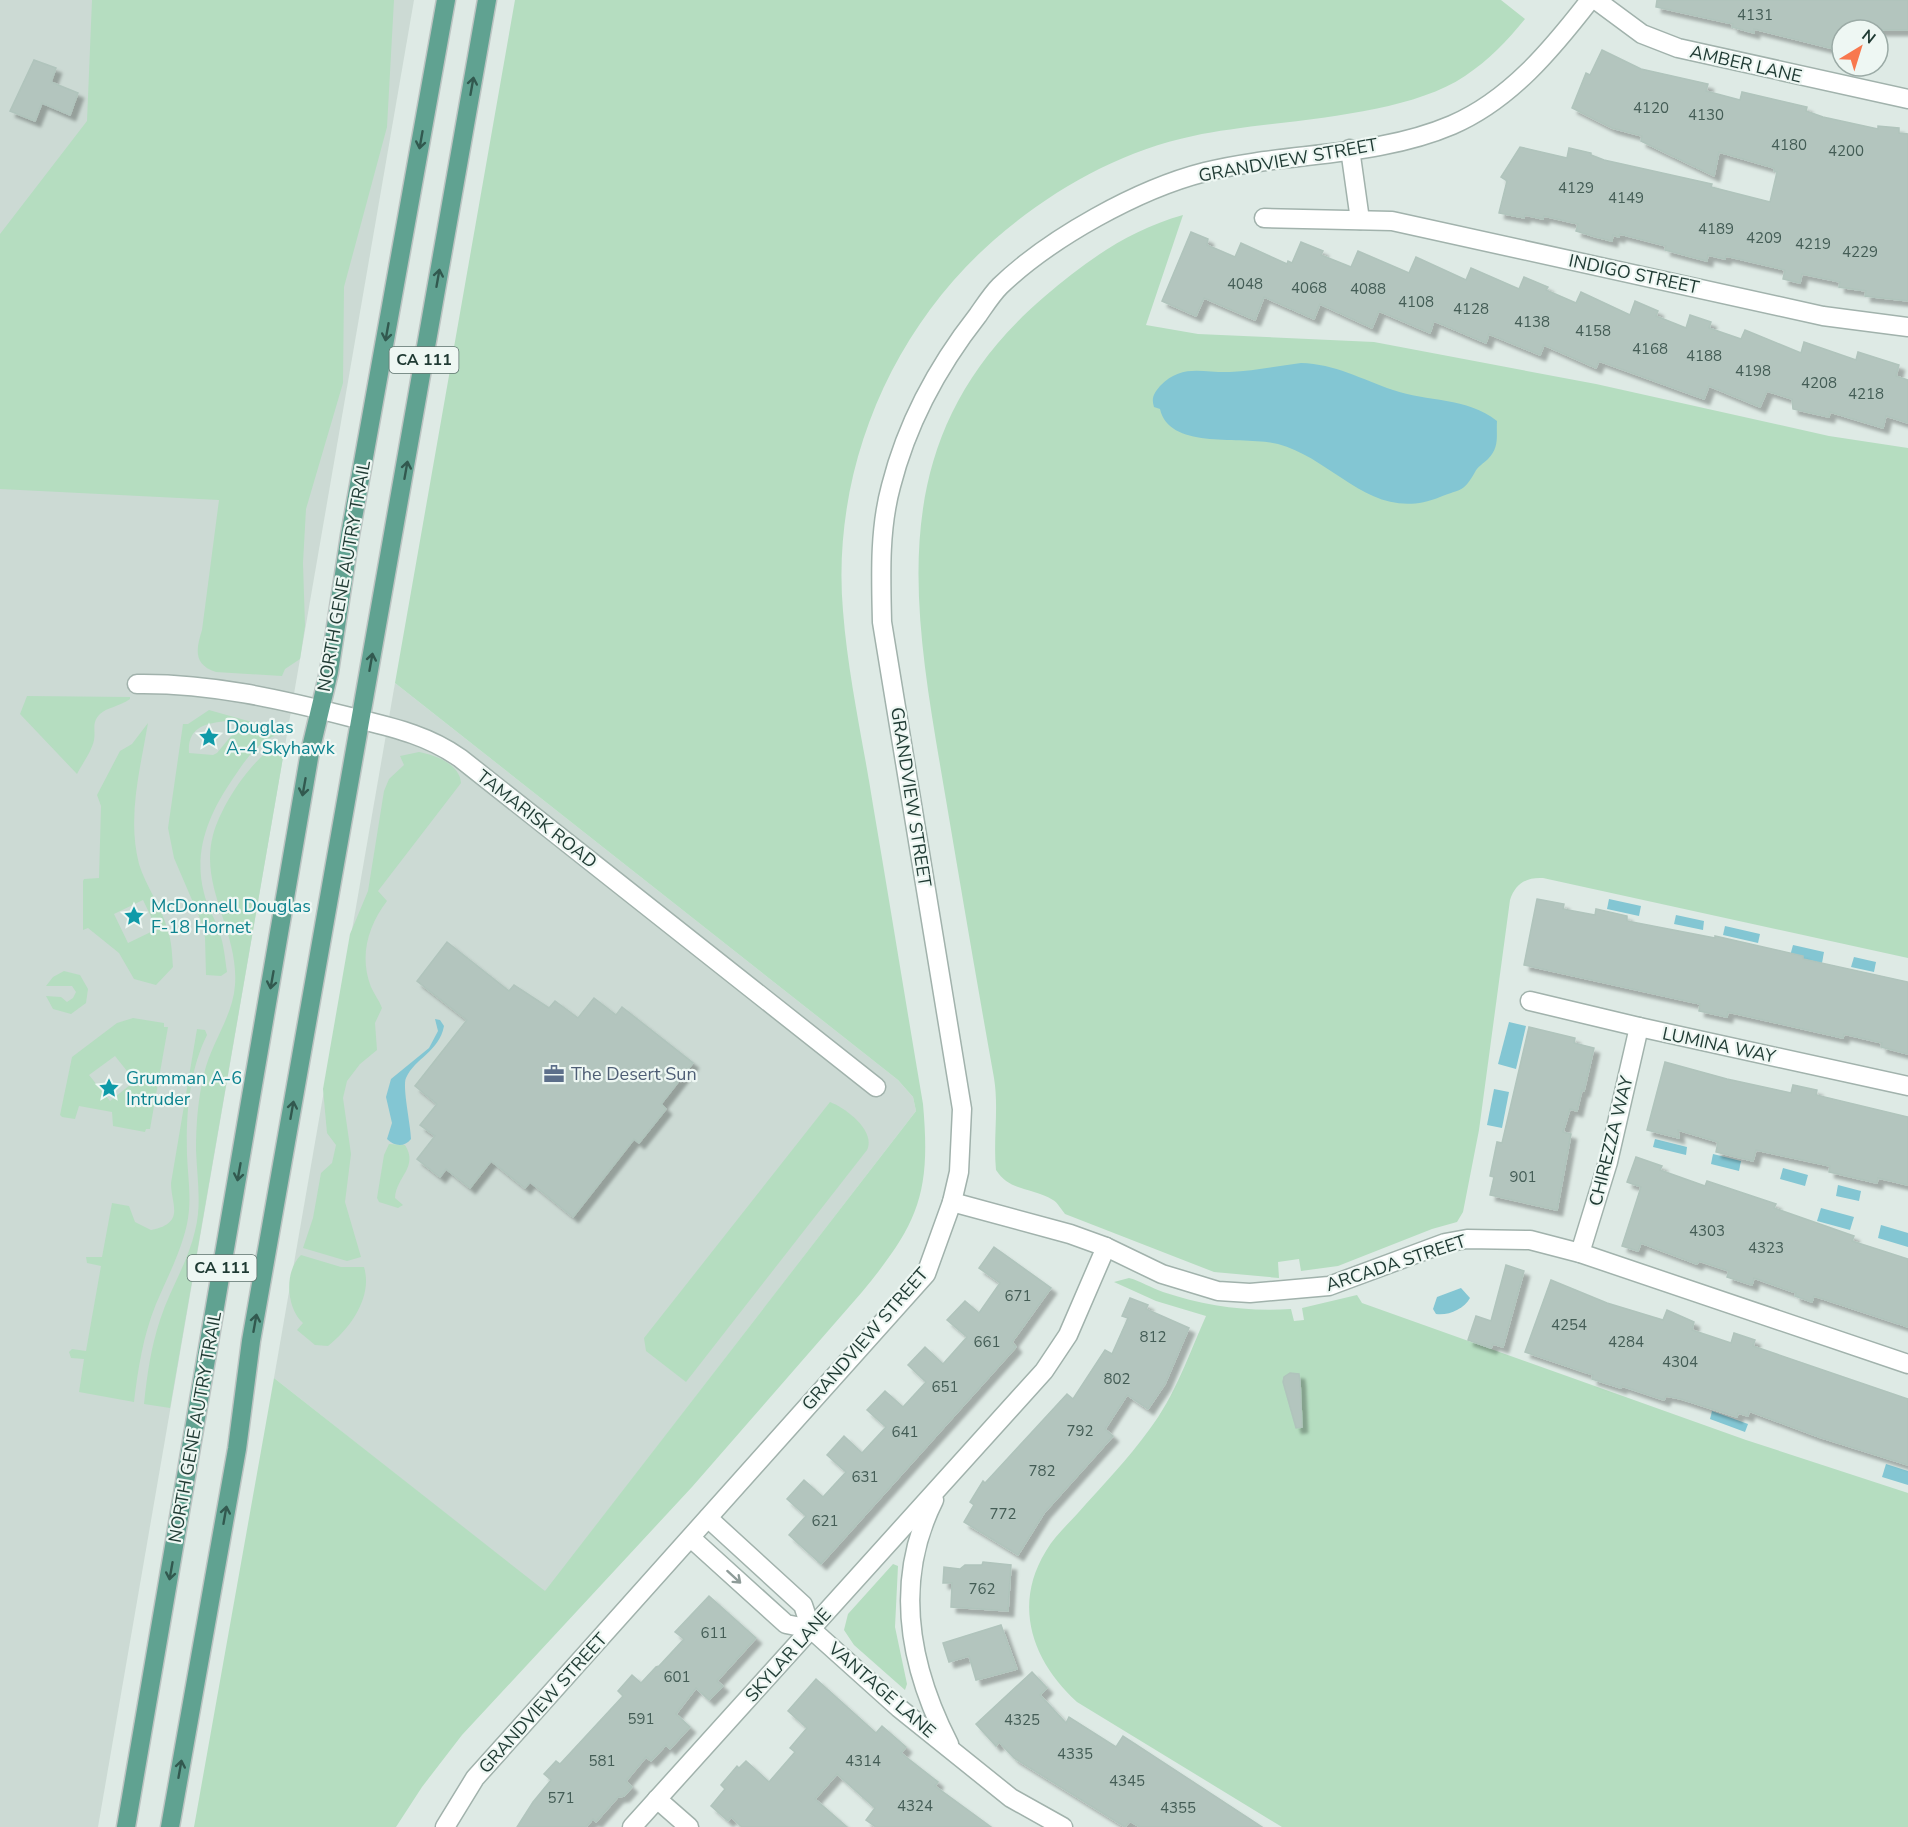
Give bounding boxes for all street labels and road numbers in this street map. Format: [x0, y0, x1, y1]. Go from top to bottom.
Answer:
street label: AMBER LANE [1688, 39, 1804, 89]
street label: GRANDVIEW STREET [1197, 132, 1380, 188]
street label: INDIGO STREET [1567, 248, 1702, 300]
road number: CA 111 [390, 347, 458, 373]
street label: NORTH GENE AUTRY TRAIL [312, 458, 376, 694]
street label: GRANDVIEW STREET [885, 705, 937, 889]
street label: TAMARISK ROAD [472, 764, 602, 874]
street label: LUMINA WAY [1660, 1021, 1778, 1069]
street label: CHIREZZA WAY [1583, 1073, 1639, 1209]
street label: ARCADA STREET [1323, 1229, 1469, 1297]
road number: CA 111 [188, 1255, 256, 1281]
street label: GRANDVIEW STREET [796, 1263, 934, 1415]
street label: NORTH GENE AUTRY TRAIL [163, 1309, 227, 1545]
street label: SKYLAR LANE [739, 1603, 837, 1707]
street label: GRANDVIEW STREET [473, 1627, 613, 1778]
street label: VANTAGE LANE [823, 1636, 941, 1743]

